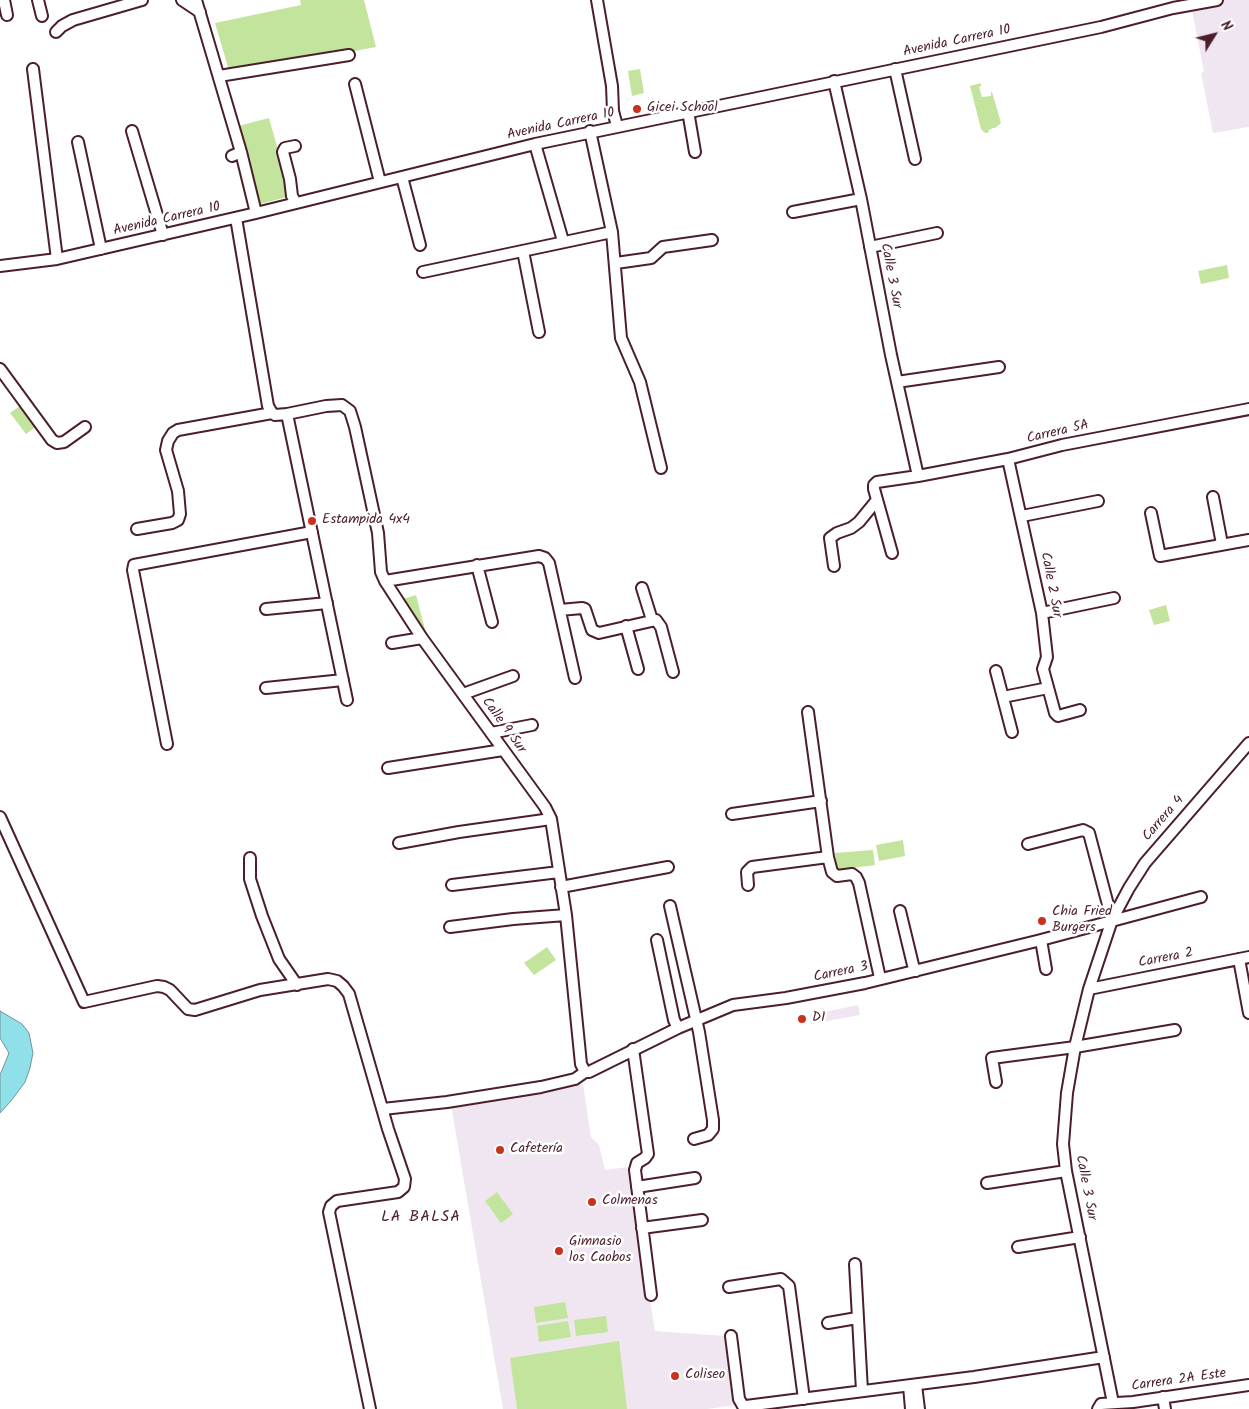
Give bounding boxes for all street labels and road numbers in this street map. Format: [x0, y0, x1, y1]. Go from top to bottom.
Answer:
street label: Avenida Carrera 10 [902, 22, 1012, 62]
street label: Avenida Carrera 10 [506, 105, 616, 145]
street label: Avenida Carrera 10 [112, 200, 222, 240]
street label: Calle 3 Sur [875, 242, 905, 310]
street label: Carrera 5A [1025, 418, 1091, 448]
street label: Calle 2 Sur [1035, 551, 1065, 619]
street label: Calle 9 Sur [477, 695, 529, 757]
street label: Carrera 4 [1140, 793, 1188, 845]
street label: Carrera 2 [1137, 945, 1195, 973]
street label: Carrera 3 [812, 959, 870, 987]
street label: Calle 3 Sur [1070, 1154, 1100, 1222]
street label: Carrera 2A Este [1131, 1366, 1227, 1396]

